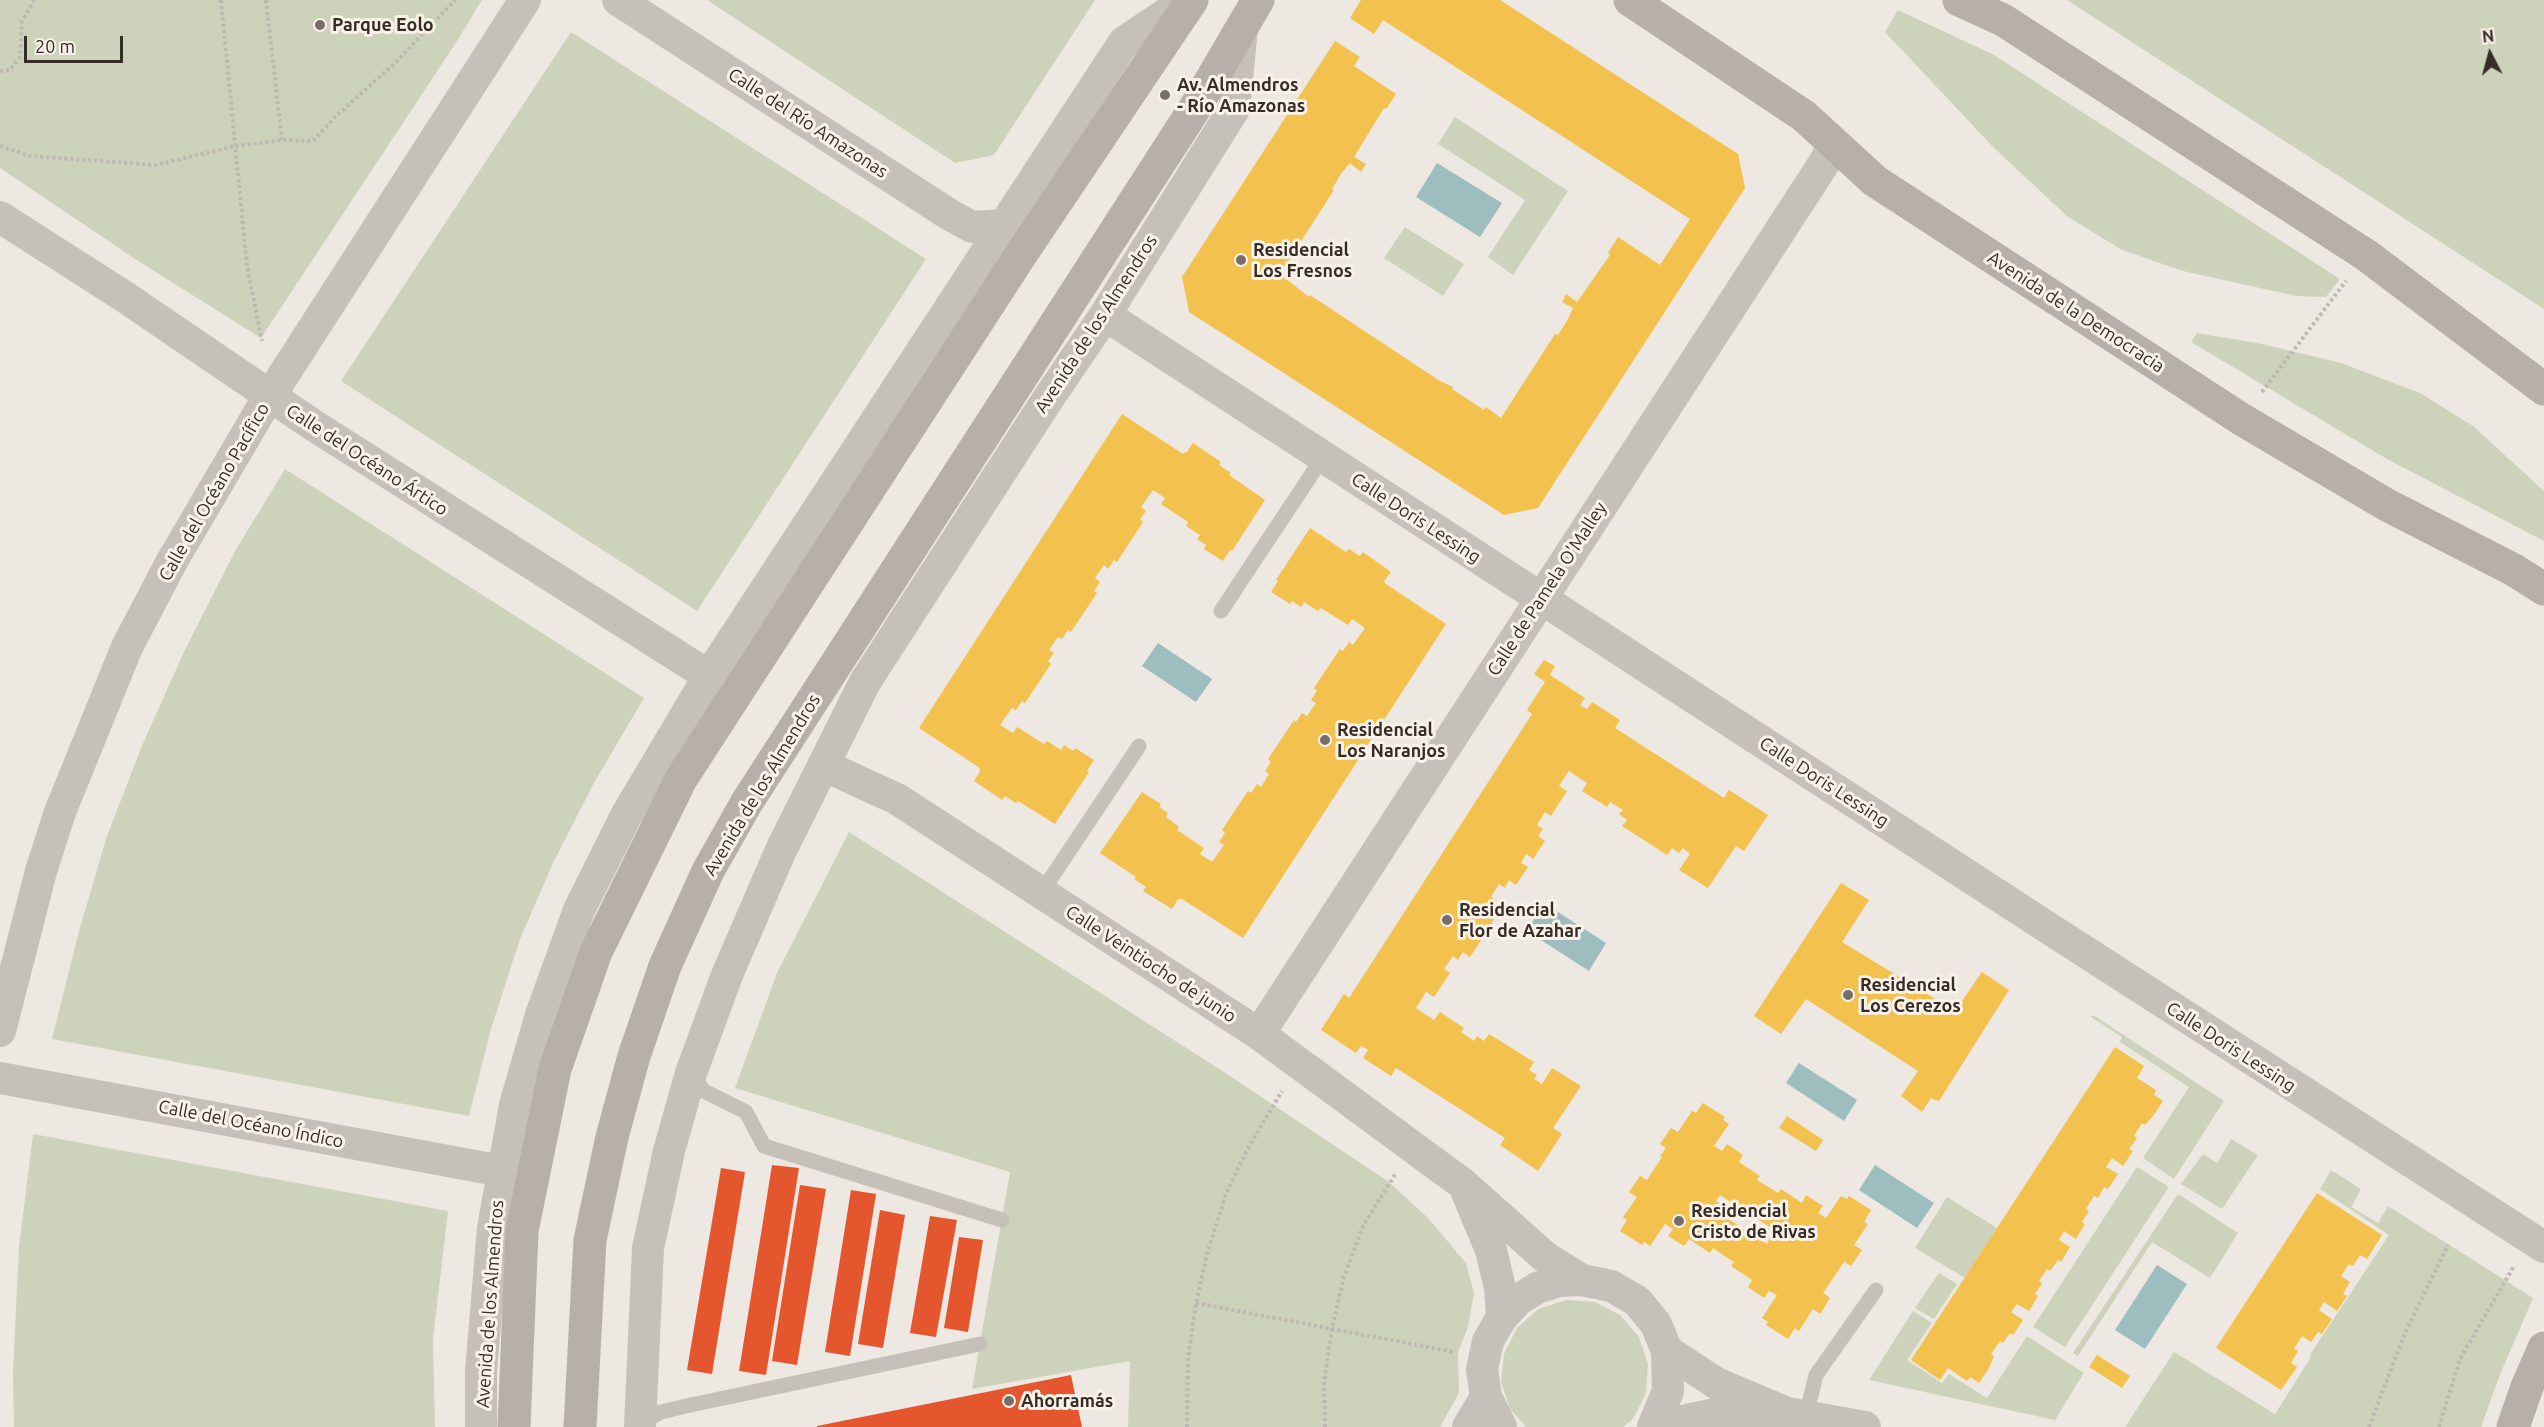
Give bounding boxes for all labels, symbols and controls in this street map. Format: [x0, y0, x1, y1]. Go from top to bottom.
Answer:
place label: Parque Eolo [332, 14, 434, 36]
marker: Parque Eolo [313, 18, 327, 32]
scale bar [27, 24, 126, 62]
north arrow [2460, 24, 2520, 84]
text: N [2481, 27, 2495, 46]
text: 20 m [35, 36, 75, 56]
street label: Calle del Río Amazonas [724, 63, 892, 183]
place label: Av. Almendros - Río Amazonas [1177, 74, 1305, 116]
marker: Av. Almendros - Río Amazonas [1158, 88, 1172, 102]
street label: Avenida de los Almendros [1030, 231, 1162, 417]
place label: Residencial Los Fresnos [1253, 239, 1352, 282]
street label: Avenida de la Democracia [1984, 247, 2168, 377]
marker: Residencial Los Fresnos [1234, 253, 1248, 267]
street label: Calle del Océano Pacífico [154, 399, 274, 585]
street label: Calle del Océano Ártico [282, 400, 452, 520]
street label: Calle Doris Lessing [1347, 468, 1485, 568]
street label: Calle de Pamela O'Malley [1483, 498, 1611, 680]
street label: Avenida de los Almendros [699, 690, 825, 880]
place label: Residencial Los Naranjos [1337, 719, 1446, 762]
street label: Calle Doris Lessing [1755, 732, 1893, 832]
marker: Residencial Los Naranjos [1318, 733, 1332, 747]
place label: Residencial Flor de Azahar [1459, 899, 1582, 942]
street label: Calle Veintiocho de junio [1062, 901, 1240, 1027]
marker: Residencial Flor de Azahar [1440, 913, 1454, 927]
place label: Residencial Los Cerezos [1860, 974, 1961, 1016]
marker: Residencial Los Cerezos [1841, 988, 1855, 1002]
street label: Calle Doris Lessing [2162, 997, 2300, 1097]
street label: Calle del Océano Índico [157, 1095, 345, 1153]
street label: Avenida de los Almendros [472, 1199, 508, 1409]
place label: Residencial Cristo de Rivas [1691, 1200, 1816, 1242]
marker: Residencial Cristo de Rivas [1672, 1214, 1686, 1228]
place label: Ahorramás [1021, 1390, 1113, 1412]
marker: Ahorramás [1002, 1394, 1016, 1408]

